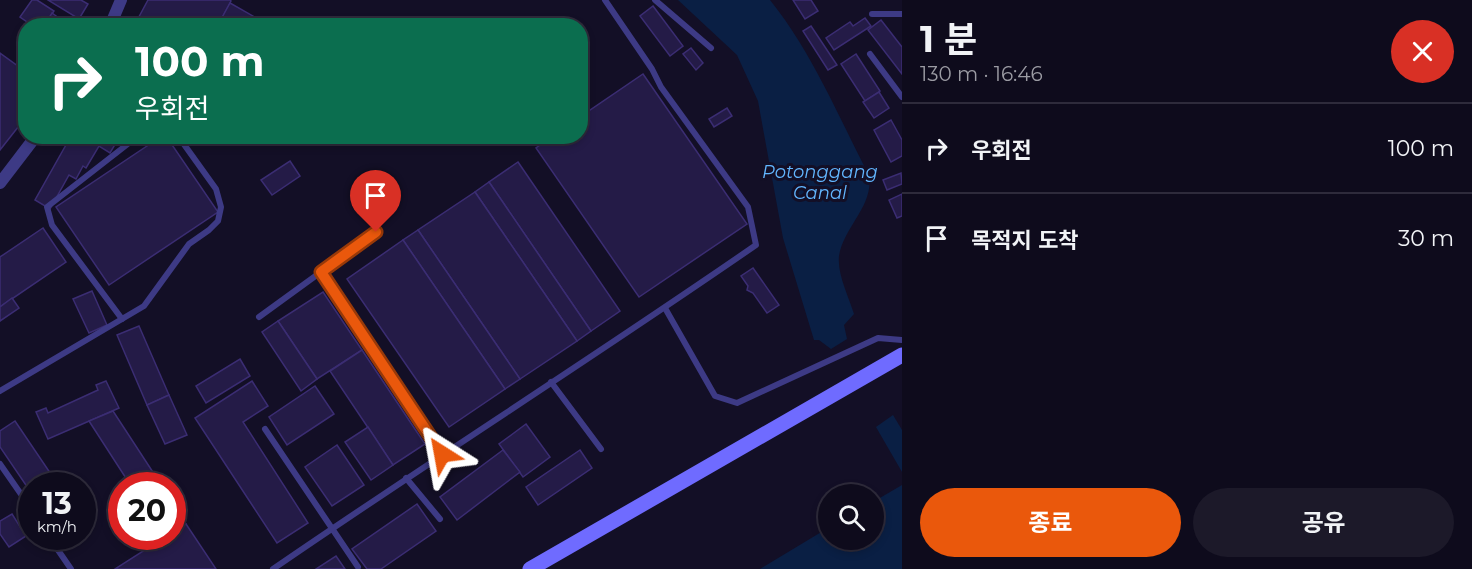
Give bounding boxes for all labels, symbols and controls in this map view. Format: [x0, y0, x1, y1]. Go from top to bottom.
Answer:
text: 1 분 [920, 17, 977, 61]
button: close [1391, 20, 1454, 83]
text: 100 m [135, 35, 264, 87]
icon: right [36, 42, 114, 120]
text: 130 m · 16:46 [920, 62, 1043, 86]
text: 우회전 [135, 92, 210, 125]
icon: right [920, 132, 953, 165]
text: 100 m [1388, 135, 1454, 162]
text: 우회전 [971, 137, 1032, 164]
water label: Potonggang Canal [762, 161, 878, 204]
pin [350, 170, 401, 232]
icon: arrive [359, 179, 392, 212]
icon: arrive [920, 222, 953, 255]
text: 30 m [1398, 225, 1454, 252]
text: 목적지 도착 [971, 227, 1078, 254]
position arrow [410, 422, 474, 486]
speed limit sign: 20 [108, 472, 186, 550]
map controls [818, 484, 884, 550]
button: search [818, 484, 884, 550]
text: 13 [42, 485, 72, 522]
button: 종료 [920, 488, 1181, 557]
button: 공유 [1193, 488, 1454, 557]
text: km/h [37, 517, 77, 536]

